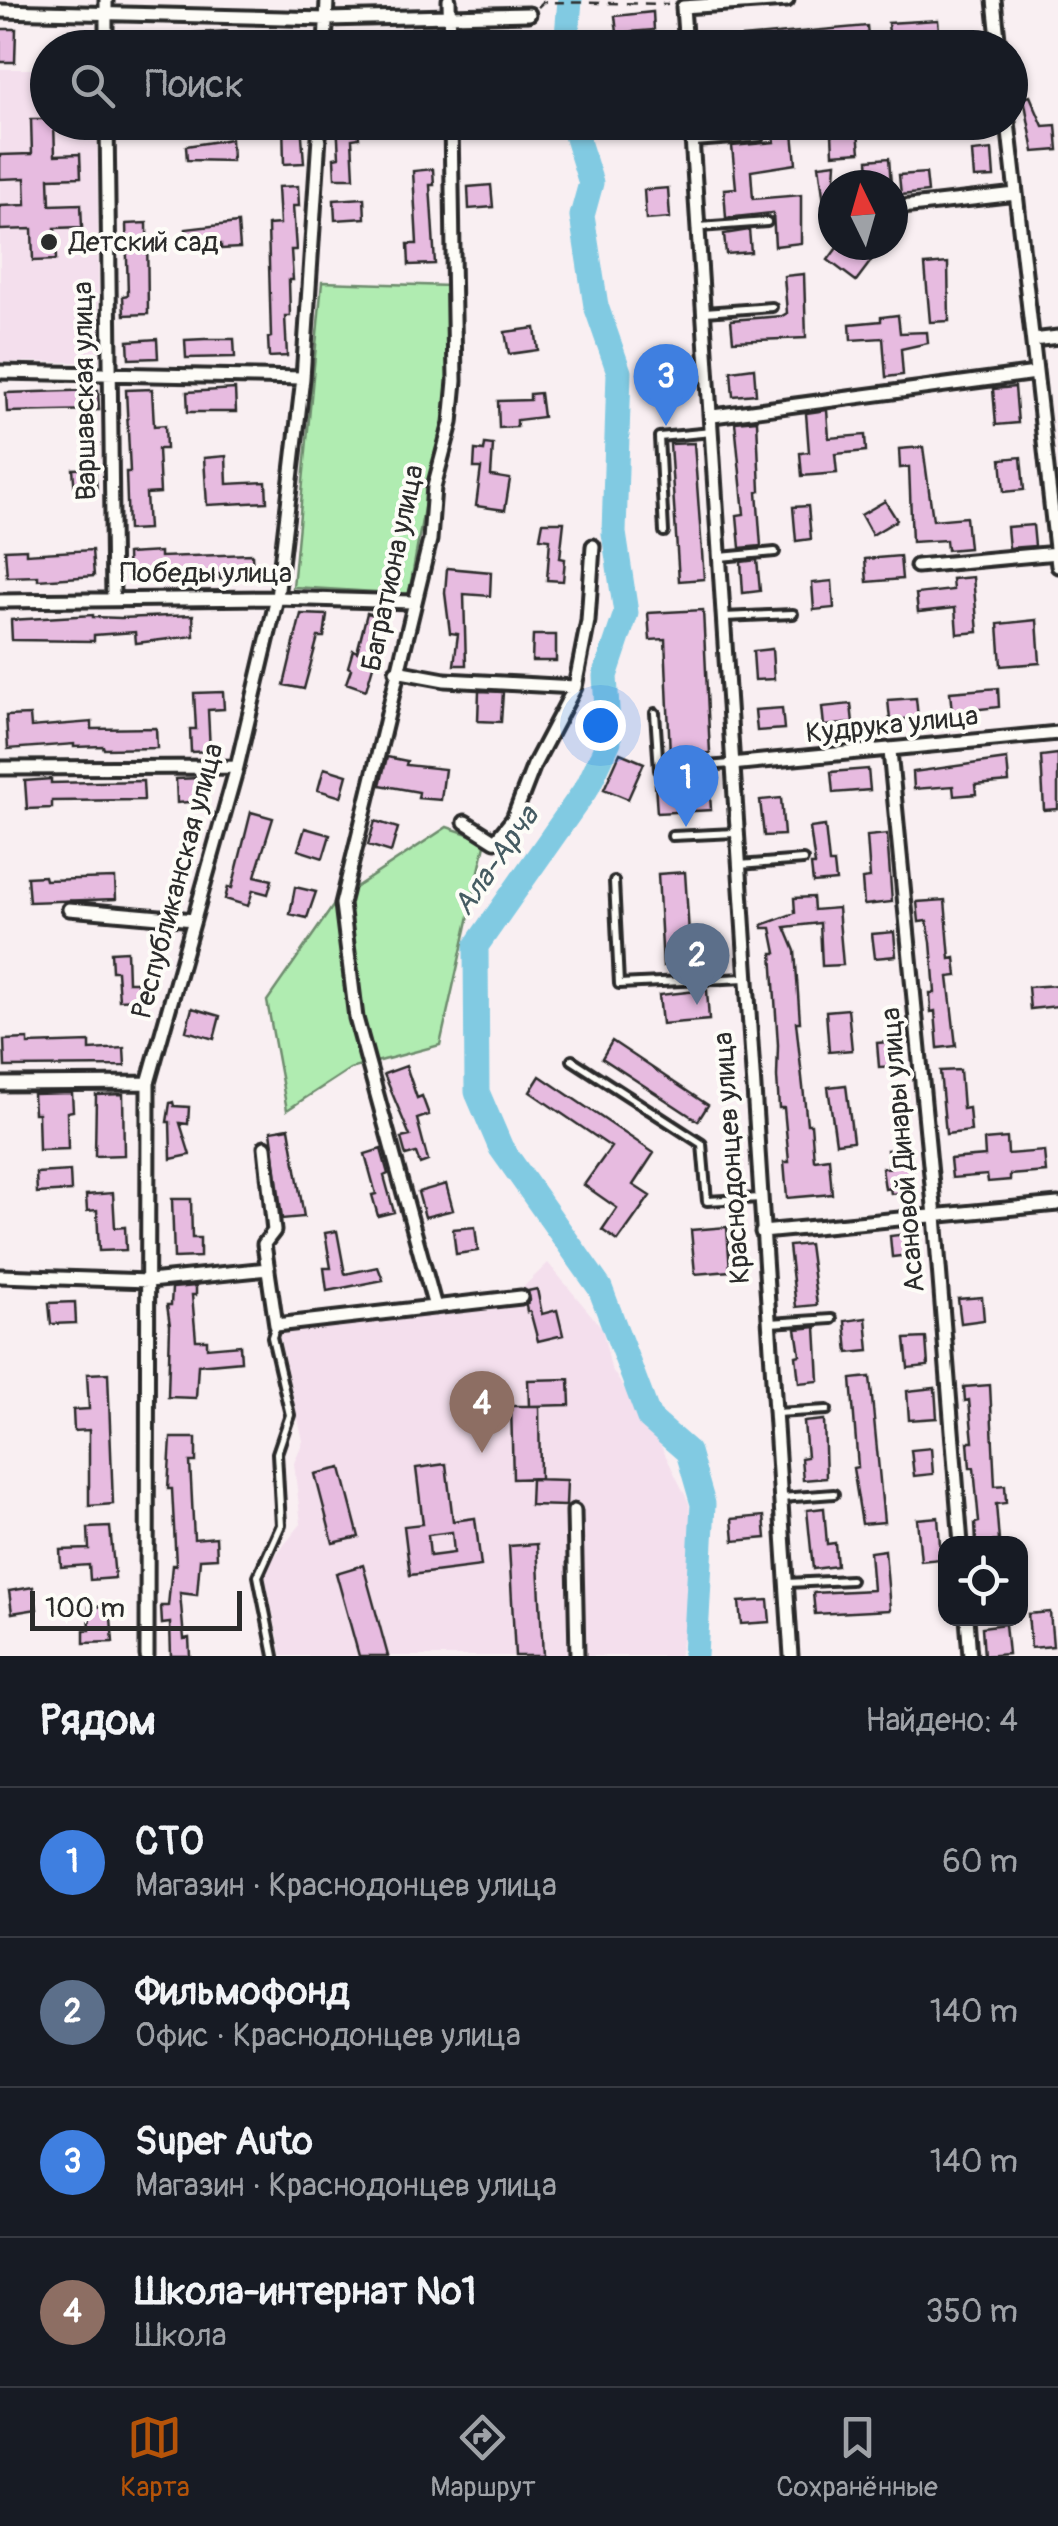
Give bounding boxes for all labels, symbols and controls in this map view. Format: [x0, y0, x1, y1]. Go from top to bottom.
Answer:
search box [30, 30, 1028, 140]
icon: search [65, 58, 120, 113]
text: Поиск [145, 61, 244, 109]
north arrow [818, 170, 908, 260]
place label: Детский сад [68, 225, 219, 260]
marker: Детский сад [38, 231, 60, 253]
street label: Варшавская улица [66, 281, 104, 501]
pin: 3 [634, 344, 698, 426]
street label: Багратиона улица [354, 462, 432, 674]
street label: Победы улица [120, 556, 292, 591]
street label: Кудрука улица [804, 699, 980, 751]
your location [575, 700, 626, 751]
street label: Республиканская улица [124, 740, 232, 1022]
pin: 1 [654, 744, 718, 827]
water label: Ала-Арча [445, 798, 548, 923]
pin: 2 [664, 922, 730, 1005]
street label: Асановой Динары улица [873, 1006, 933, 1294]
street label: Краснодонцев улица [706, 1031, 758, 1285]
pin: 4 [450, 1370, 514, 1453]
map controls [938, 1536, 1028, 1626]
button: locate [938, 1536, 1028, 1626]
scale bar [30, 1586, 242, 1630]
text: 100 m [45, 1591, 125, 1626]
text: Рядом [40, 1695, 156, 1747]
text: Найдено: 4 [865, 1701, 1018, 1741]
text: СТО [135, 1818, 204, 1866]
text: 1 [66, 1842, 79, 1882]
text: 60 m [942, 1842, 1018, 1882]
text: Магазин · Краснодонцев улица [135, 1866, 557, 1906]
text: Фильмофонд [135, 1968, 349, 2016]
text: 2 [64, 1992, 81, 2032]
text: 140 m [930, 1992, 1018, 2032]
text: Офис · Краснодонцев улица [135, 2016, 521, 2056]
text: Super Auto [135, 2118, 313, 2166]
text: 3 [64, 2142, 81, 2182]
text: 140 m [930, 2142, 1018, 2182]
text: Магазин · Краснодонцев улица [135, 2166, 557, 2206]
text: Школа-интернат №1 [135, 2268, 476, 2316]
text: 4 [63, 2292, 82, 2332]
text: 350 m [926, 2292, 1018, 2332]
text: Школа [135, 2316, 227, 2356]
tab: Карта [120, 2410, 190, 2505]
tab: Маршрут [430, 2410, 536, 2505]
tab: Сохранённые [776, 2410, 938, 2505]

